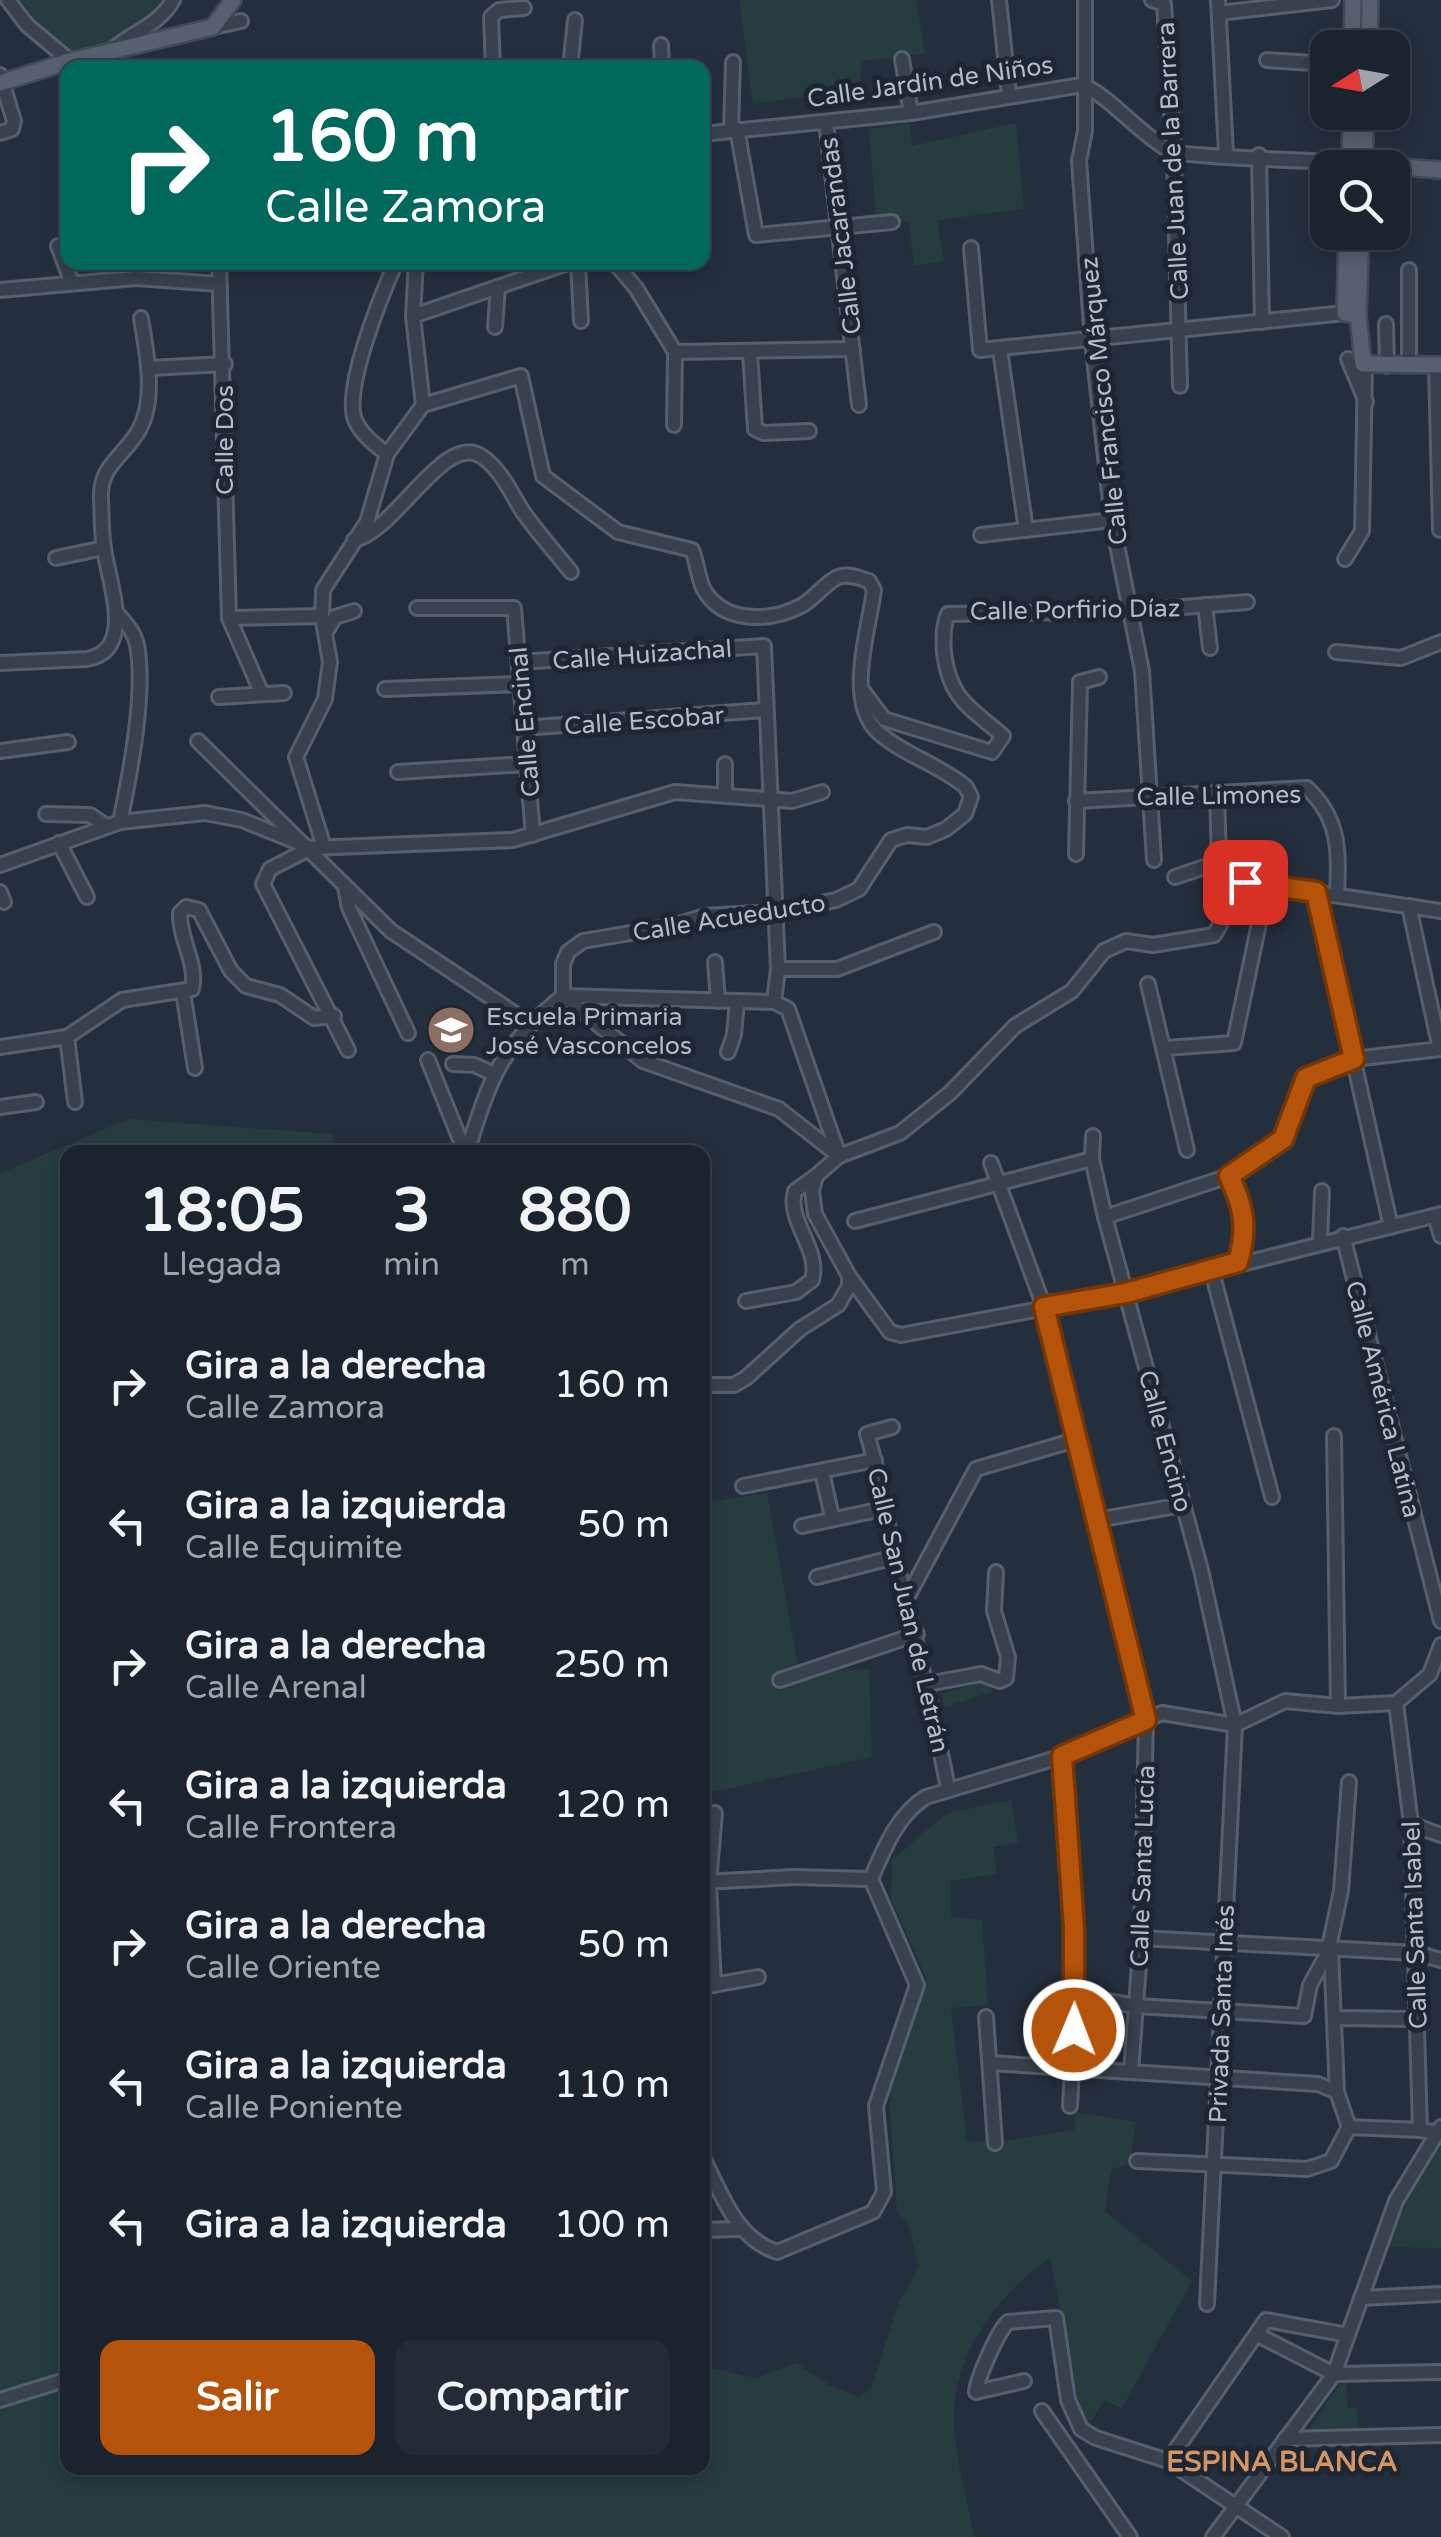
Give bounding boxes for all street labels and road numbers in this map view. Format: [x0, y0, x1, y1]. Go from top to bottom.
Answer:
street label: Calle Juan de la Barrera [1151, 21, 1195, 301]
street label: Calle Jardín de Niños [805, 50, 1055, 114]
street label: Calle Jacarandas [814, 136, 868, 336]
street label: Calle Francisco Márquez [1074, 255, 1134, 546]
street label: Calle Dos [210, 385, 240, 495]
street label: Calle Porfirio Díaz [970, 593, 1180, 627]
street label: Calle Huizachal [551, 634, 733, 676]
street label: Calle Encinal [503, 646, 547, 798]
street label: Calle Escobar [563, 700, 725, 742]
street label: Calle Limones [1136, 780, 1302, 812]
street label: Calle Acueducto [631, 888, 828, 948]
street label: Calle América Latina [1339, 1278, 1427, 1521]
street label: Calle Encino [1132, 1367, 1198, 1515]
street label: Calle San Juan de Letrán [861, 1465, 955, 1756]
street label: Calle Santa Lucía [1124, 1764, 1162, 1968]
street label: Calle Santa Isabel [1396, 1820, 1434, 2029]
street label: Privada Santa Inés [1203, 1904, 1241, 2124]

